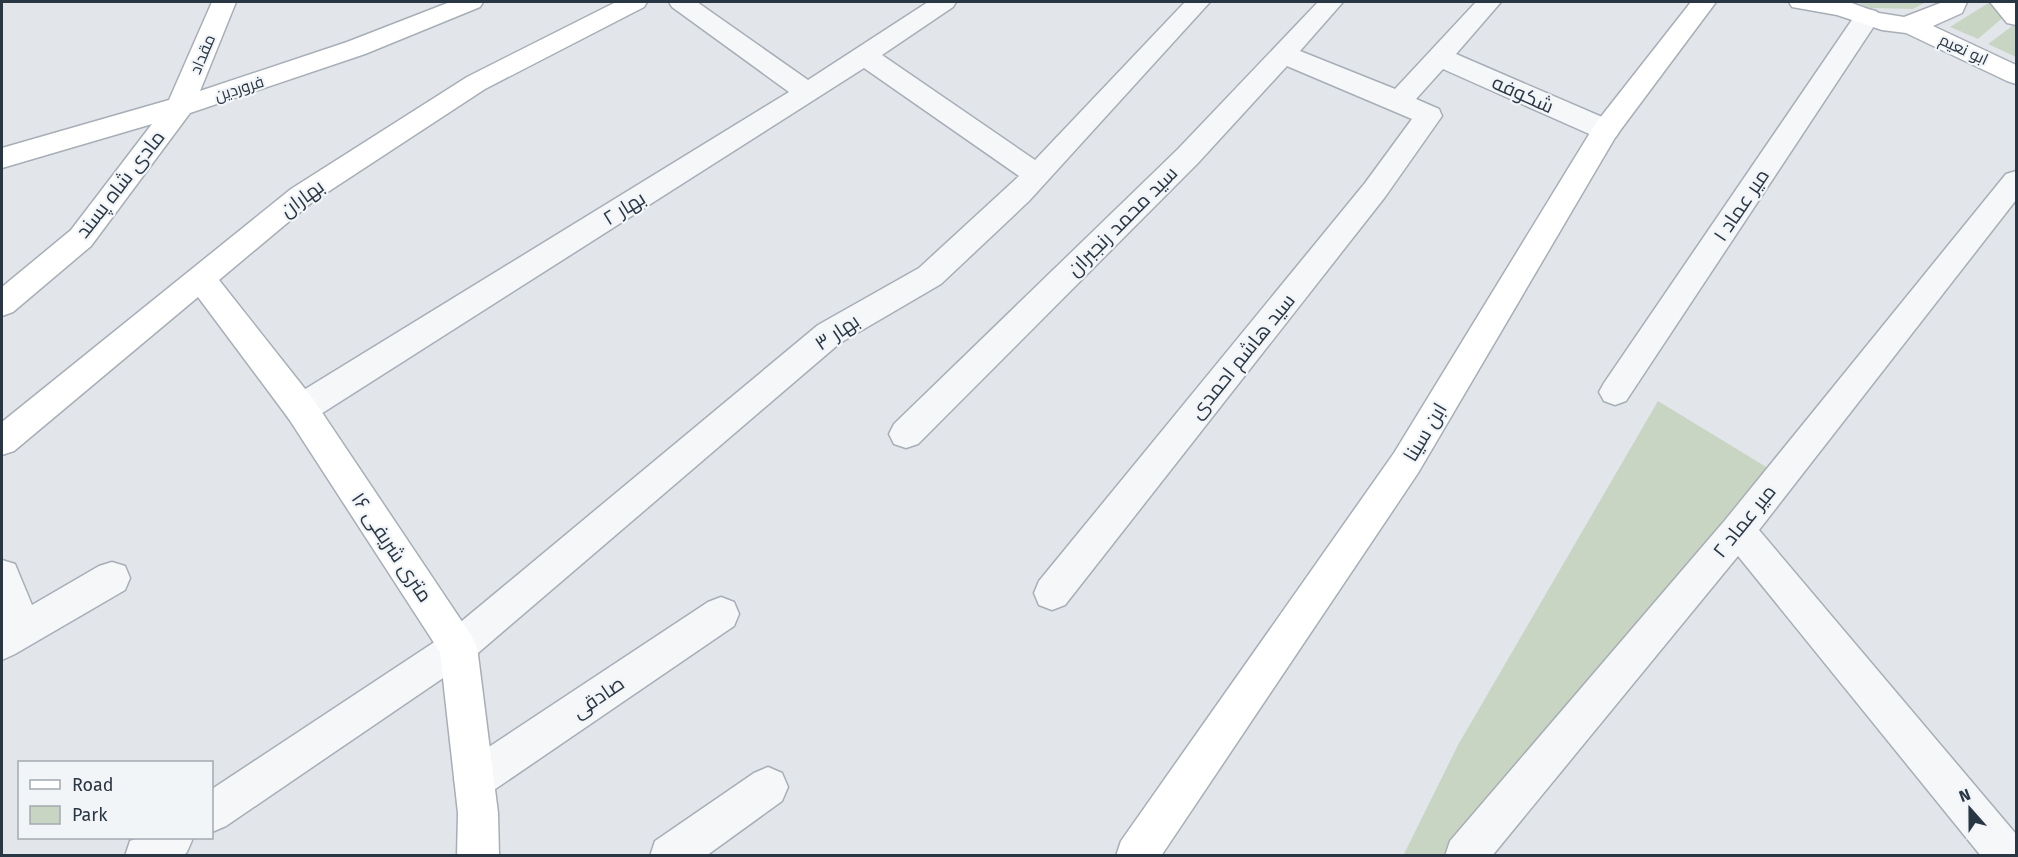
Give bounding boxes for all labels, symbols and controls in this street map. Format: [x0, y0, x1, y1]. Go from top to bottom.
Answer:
street label: ابو نعیم [1935, 30, 1991, 71]
street label: مقداد [186, 32, 219, 77]
street label: شکوفه [1488, 70, 1558, 118]
street label: فروردین [212, 72, 266, 106]
street label: مادی شاه پسند [70, 125, 170, 243]
street label: سید محمد رنجبران [1062, 161, 1183, 282]
street label: میر عماد ۱ [1708, 164, 1774, 246]
street label: بهاران [275, 174, 329, 223]
street label: بهار ۲ [598, 186, 650, 231]
street label: سید هاشم احمدی [1184, 289, 1301, 425]
street label: بهار ۳ [810, 308, 864, 356]
street label: ابن سینا [1398, 398, 1453, 466]
street label: میر عماد ۲ [1707, 480, 1781, 562]
street label: ۱۶ متری شریفی [346, 488, 437, 607]
street label: صادقی [567, 671, 629, 724]
legend [18, 761, 213, 839]
text: Road [72, 774, 114, 796]
north arrow [1940, 779, 2000, 839]
text: N [1956, 785, 1973, 806]
text: Park [72, 804, 108, 826]

